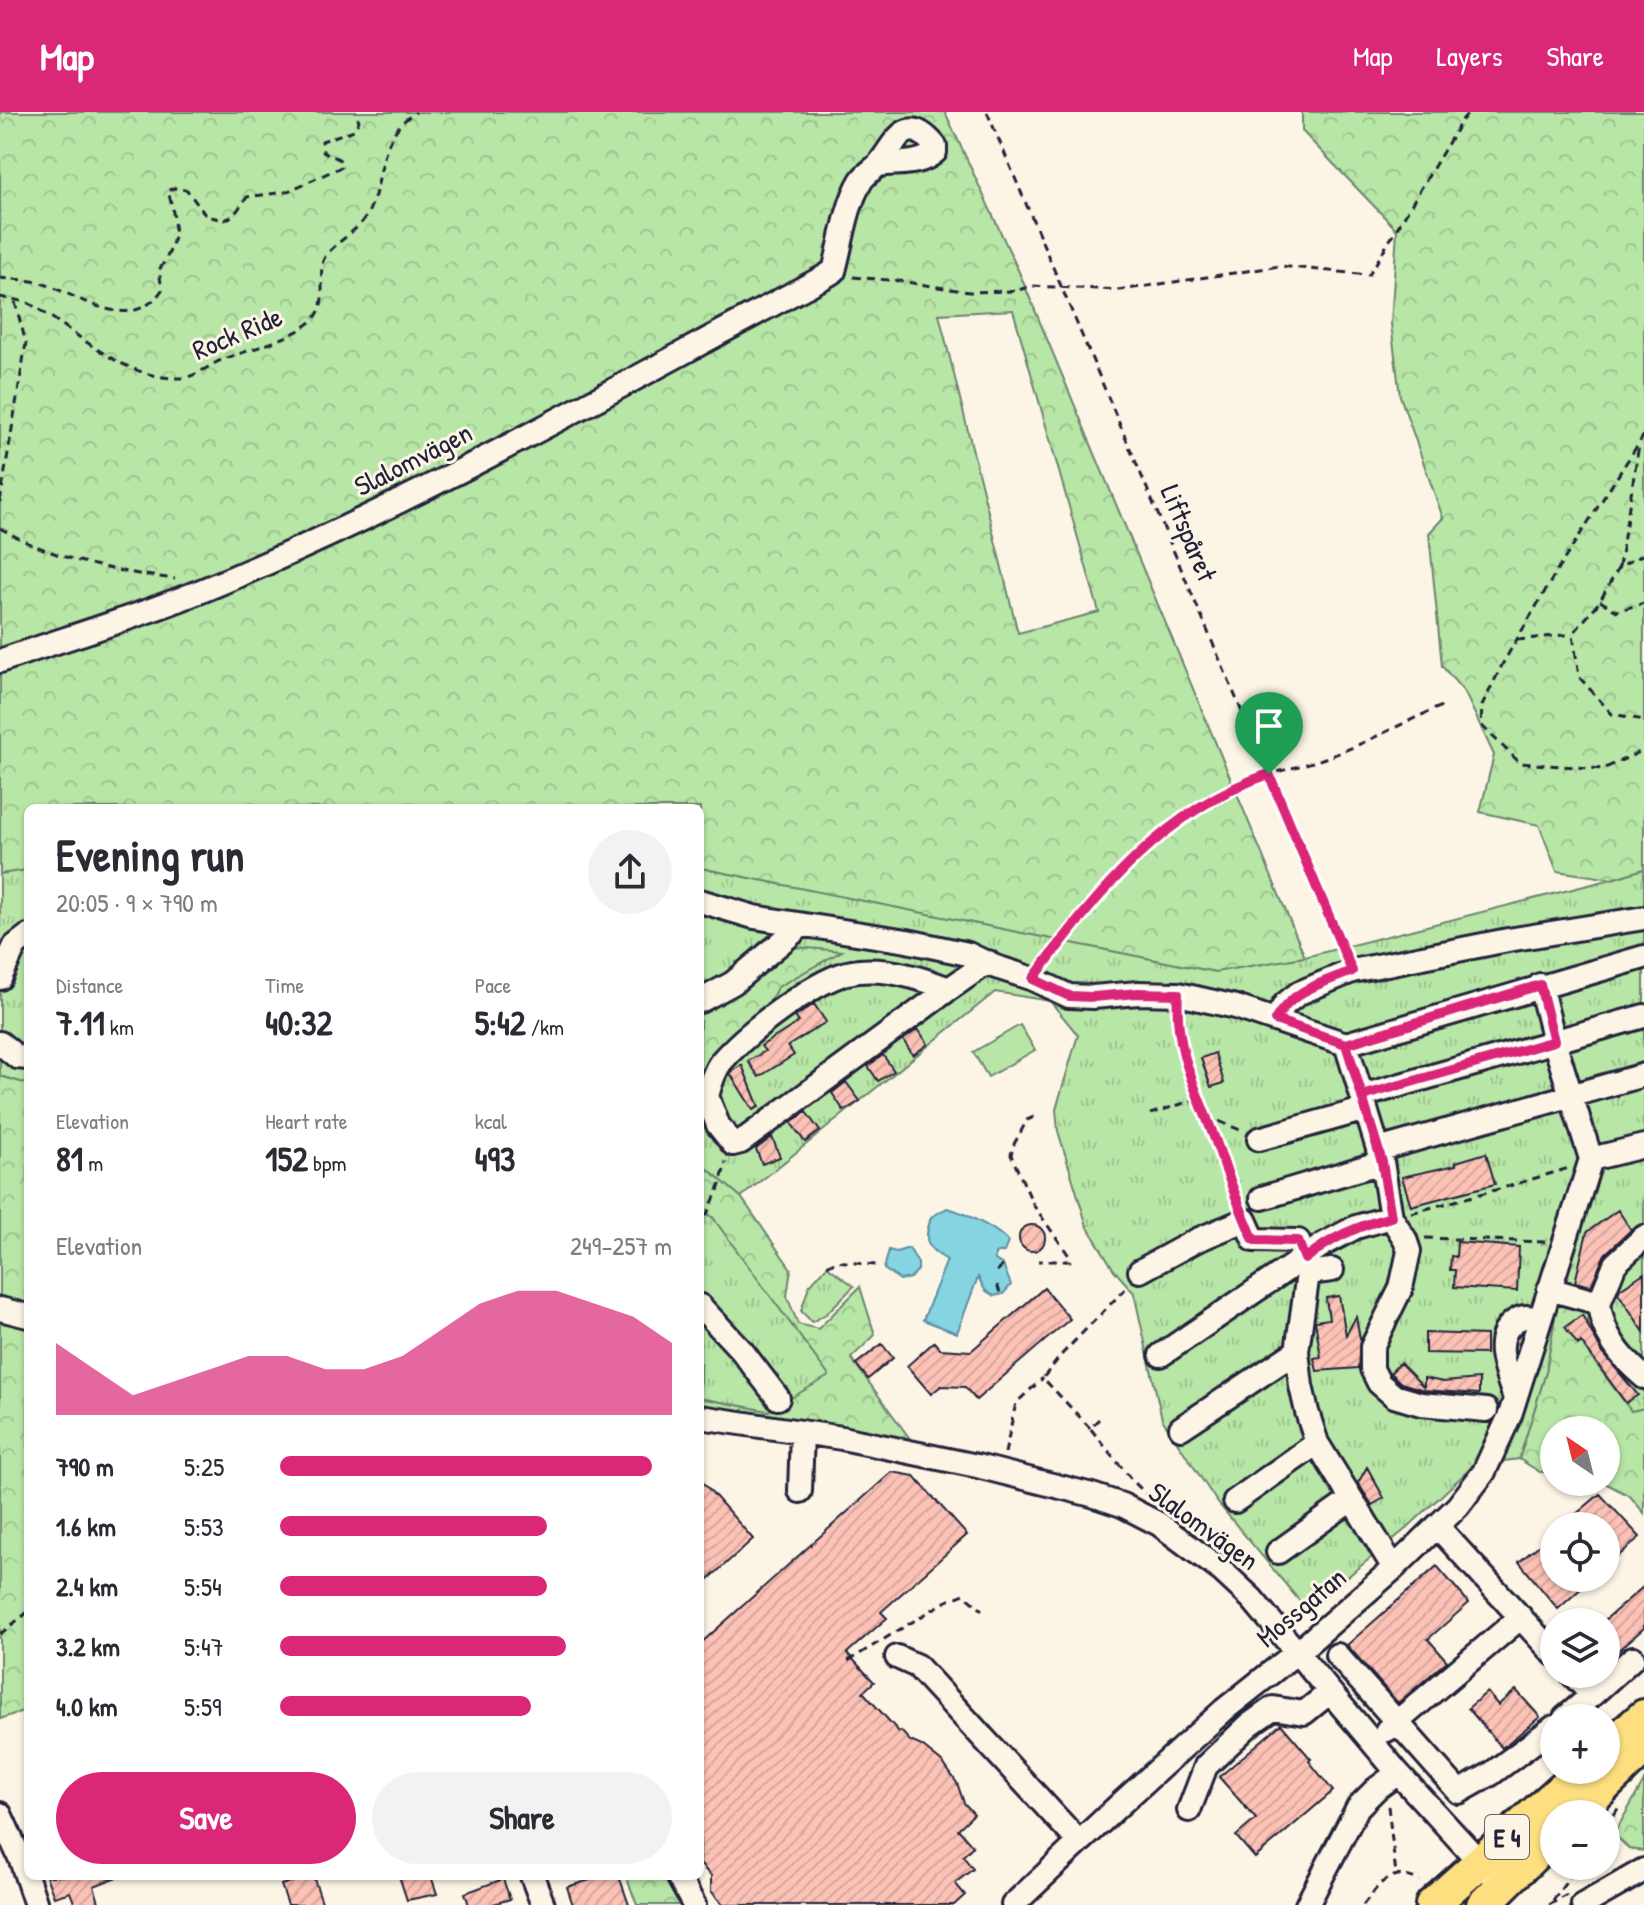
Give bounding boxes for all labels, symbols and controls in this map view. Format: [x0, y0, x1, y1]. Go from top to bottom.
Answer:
text: Map [40, 30, 94, 82]
text: Map [1353, 37, 1393, 75]
text: Layers [1437, 37, 1502, 75]
text: Share [1546, 37, 1604, 75]
street label: Rock Ride [186, 297, 288, 369]
street label: Slalomvägen [348, 413, 478, 505]
street label: Liftspåret [1152, 479, 1226, 588]
pin [1235, 692, 1303, 774]
icon: arrive [1247, 704, 1291, 748]
text: Evening run [56, 825, 244, 885]
button: share [588, 830, 672, 914]
text: 20:05 · 9 × 790 m [56, 885, 218, 920]
text: Distance [56, 970, 123, 1000]
text: Time [265, 970, 304, 1000]
text: Pace [475, 970, 511, 1000]
text: 7.11 [56, 1000, 105, 1046]
text: 40:32 [265, 1000, 332, 1046]
text: 5:42 [475, 1000, 526, 1046]
text: km [105, 1012, 134, 1042]
text: /km [526, 1012, 564, 1042]
text: Elevation [56, 1106, 129, 1136]
text: Heart rate [265, 1106, 348, 1136]
text: kcal [475, 1106, 507, 1136]
text: 81 [56, 1136, 83, 1182]
text: 152 [265, 1136, 308, 1182]
text: 493 [475, 1136, 515, 1182]
text: m [83, 1148, 103, 1178]
text: bpm [308, 1148, 346, 1178]
text: Elevation [56, 1228, 142, 1263]
text: 249–257 m [570, 1228, 672, 1263]
north arrow [1540, 1416, 1620, 1496]
map controls [1540, 1416, 1620, 1880]
text: 790 m [56, 1449, 114, 1484]
text: 5:25 [184, 1449, 224, 1484]
street label: Slalomvägen [1141, 1473, 1267, 1579]
text: 1.6 km [56, 1509, 116, 1544]
text: 5:53 [184, 1509, 224, 1544]
button: locate [1540, 1512, 1620, 1592]
street label: Mossgatan [1248, 1558, 1354, 1656]
text: 2.4 km [56, 1569, 118, 1604]
text: 5:54 [184, 1569, 222, 1604]
button: layers [1540, 1608, 1620, 1688]
text: 3.2 km [56, 1629, 120, 1664]
text: 5:47 [184, 1629, 224, 1664]
text: 4.0 km [56, 1689, 117, 1724]
text: 5:59 [184, 1689, 222, 1724]
button: + [1540, 1704, 1620, 1784]
button: Save [56, 1772, 356, 1864]
button: Share [372, 1772, 672, 1864]
button: − [1540, 1800, 1620, 1880]
road number: E 4 [1485, 1815, 1529, 1859]

